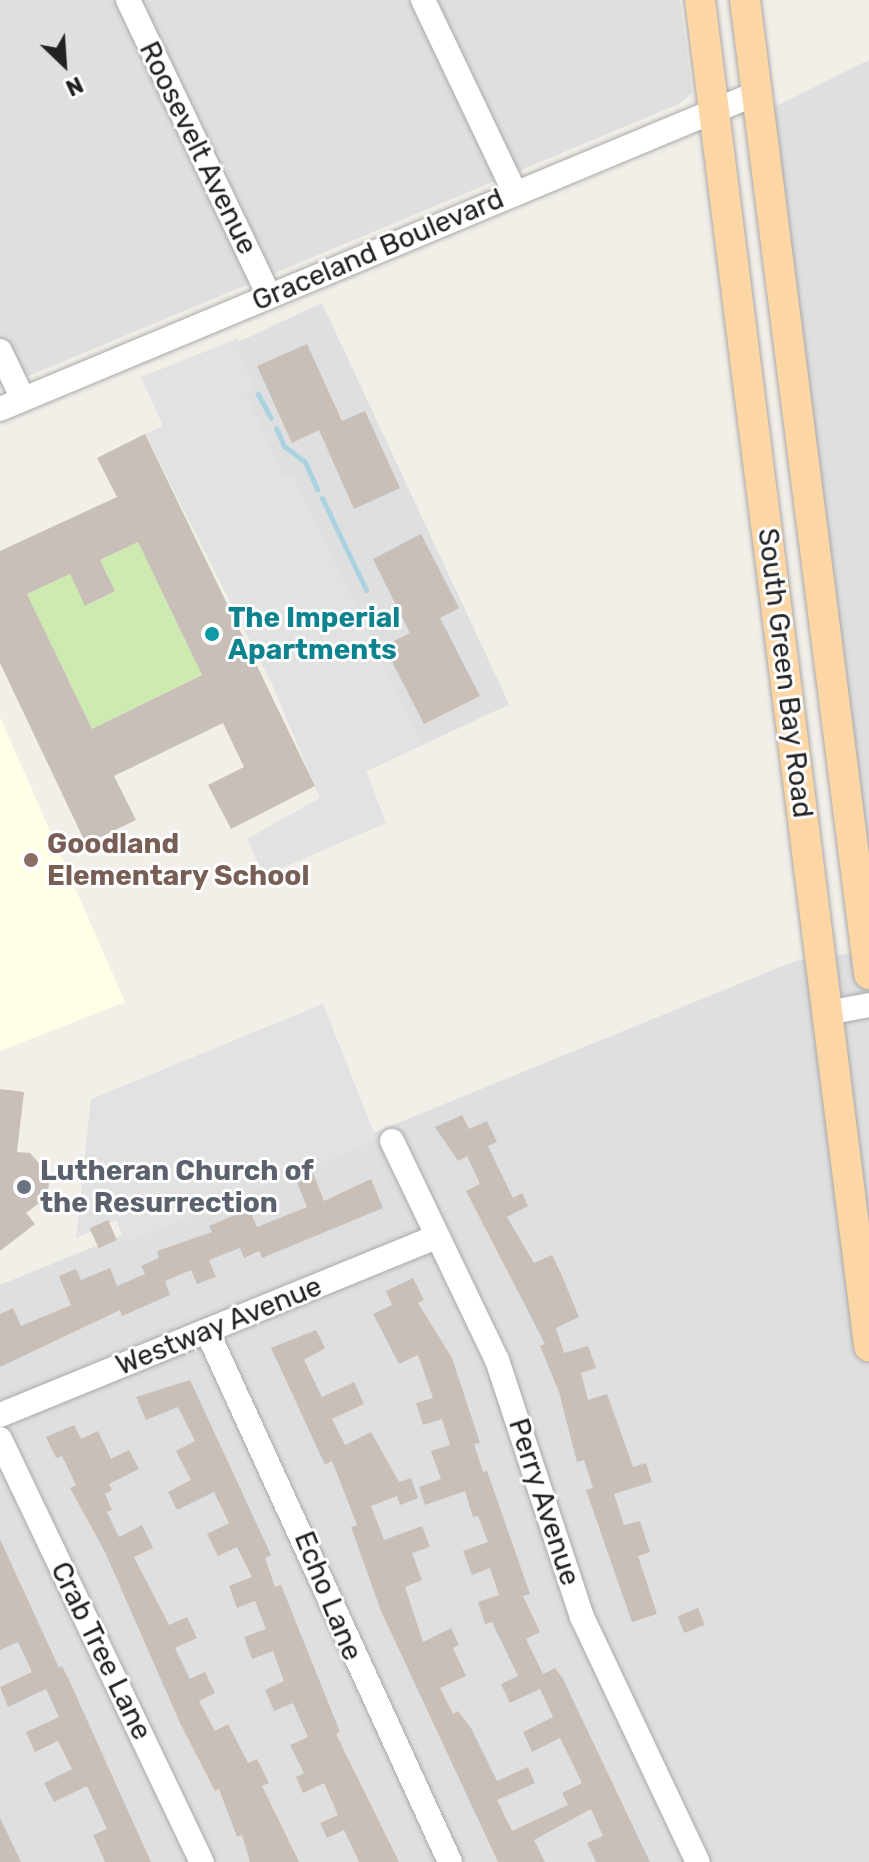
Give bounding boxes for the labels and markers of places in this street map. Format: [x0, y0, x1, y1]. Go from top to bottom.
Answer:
place label: The Imperial Apartments [228, 601, 400, 667]
marker: The Imperial Apartments [203, 625, 221, 643]
place label: Goodland Elementary School [47, 827, 310, 893]
marker: Goodland Elementary School [22, 851, 40, 869]
place label: Lutheran Church of the Resurrection [40, 1154, 314, 1220]
marker: Lutheran Church of the Resurrection [15, 1178, 33, 1196]

